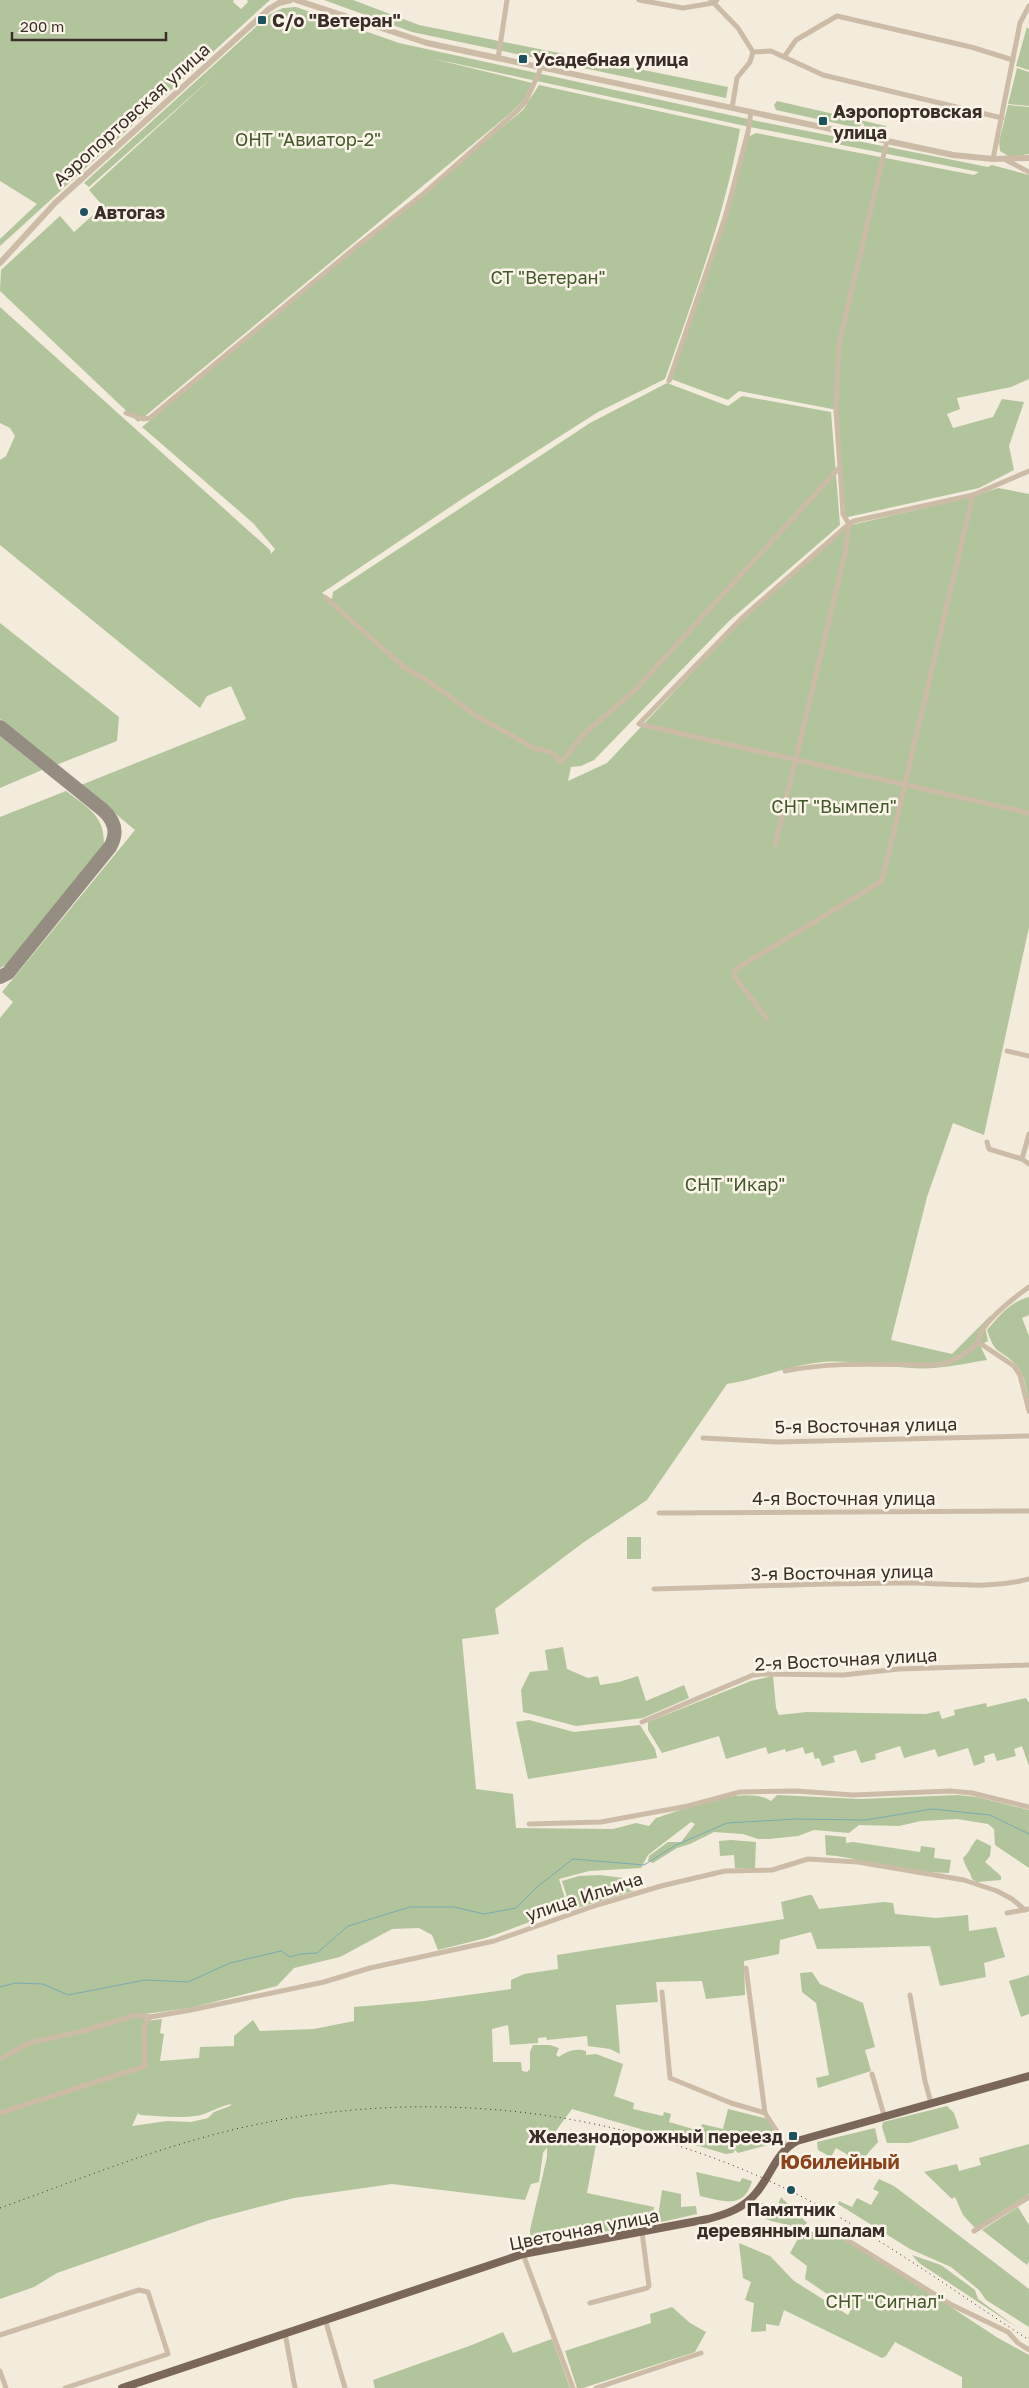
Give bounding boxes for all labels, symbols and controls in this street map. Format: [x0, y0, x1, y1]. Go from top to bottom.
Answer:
place label: С/о "Ветеран" [272, 9, 401, 31]
scale bar [12, 10, 166, 42]
marker: С/о "Ветеран" [256, 14, 268, 26]
text: 200 m [20, 17, 64, 35]
street label: Аэропортовская улица [48, 38, 214, 190]
place label: Усадебная улица [533, 48, 688, 70]
marker: Усадебная улица [517, 53, 529, 65]
place label: Аэропортовская улица [833, 100, 982, 143]
marker: Аэропортовская улица [817, 115, 829, 127]
park label: ОНТ "Авиатор-2" [235, 128, 381, 150]
place label: Автогаз [94, 201, 165, 223]
marker: Автогаз [78, 206, 90, 218]
park label: СТ "Ветеран" [490, 266, 606, 288]
park label: СНТ "Вымпел" [771, 795, 897, 817]
park label: СНТ "Икар" [685, 1173, 785, 1195]
street label: 5-я Восточная улица [774, 1412, 958, 1438]
street label: 4-я Восточная улица [752, 1487, 936, 1509]
street label: 3-я Восточная улица [750, 1559, 934, 1585]
street label: 2-я Восточная улица [754, 1643, 938, 1675]
street label: улица Ильича [523, 1867, 645, 1925]
place label: Железнодорожный переезд [528, 2125, 783, 2147]
marker: Железнодорожный переезд [787, 2130, 799, 2142]
district label: Юбилейный [780, 2149, 900, 2173]
marker: Памятник деревянным шпалам [785, 2184, 797, 2196]
place label: Памятник деревянным шпалам [697, 2198, 885, 2241]
street label: Цветочная улица [507, 2204, 661, 2254]
park label: СНТ "Сигнал" [826, 2290, 944, 2312]

